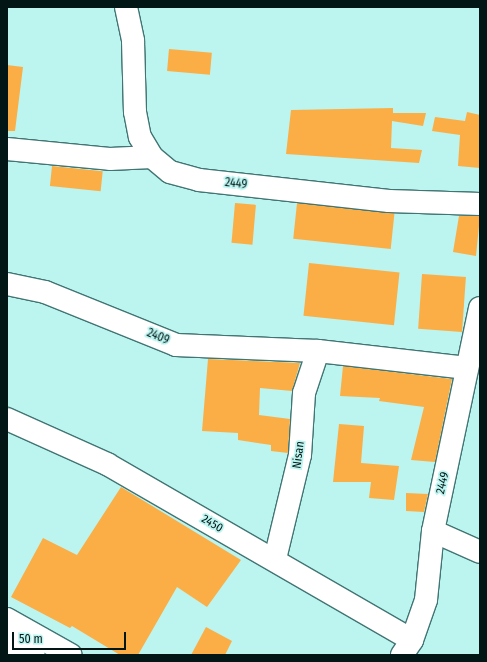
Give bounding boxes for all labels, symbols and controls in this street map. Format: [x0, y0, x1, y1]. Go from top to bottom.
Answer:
street label: 2449 [224, 176, 248, 192]
street label: 2409 [145, 326, 171, 348]
street label: Nisan [290, 440, 308, 470]
street label: 2449 [434, 471, 452, 495]
street label: 2450 [199, 512, 225, 536]
scale bar [14, 624, 128, 650]
text: 50 m [19, 632, 43, 646]

